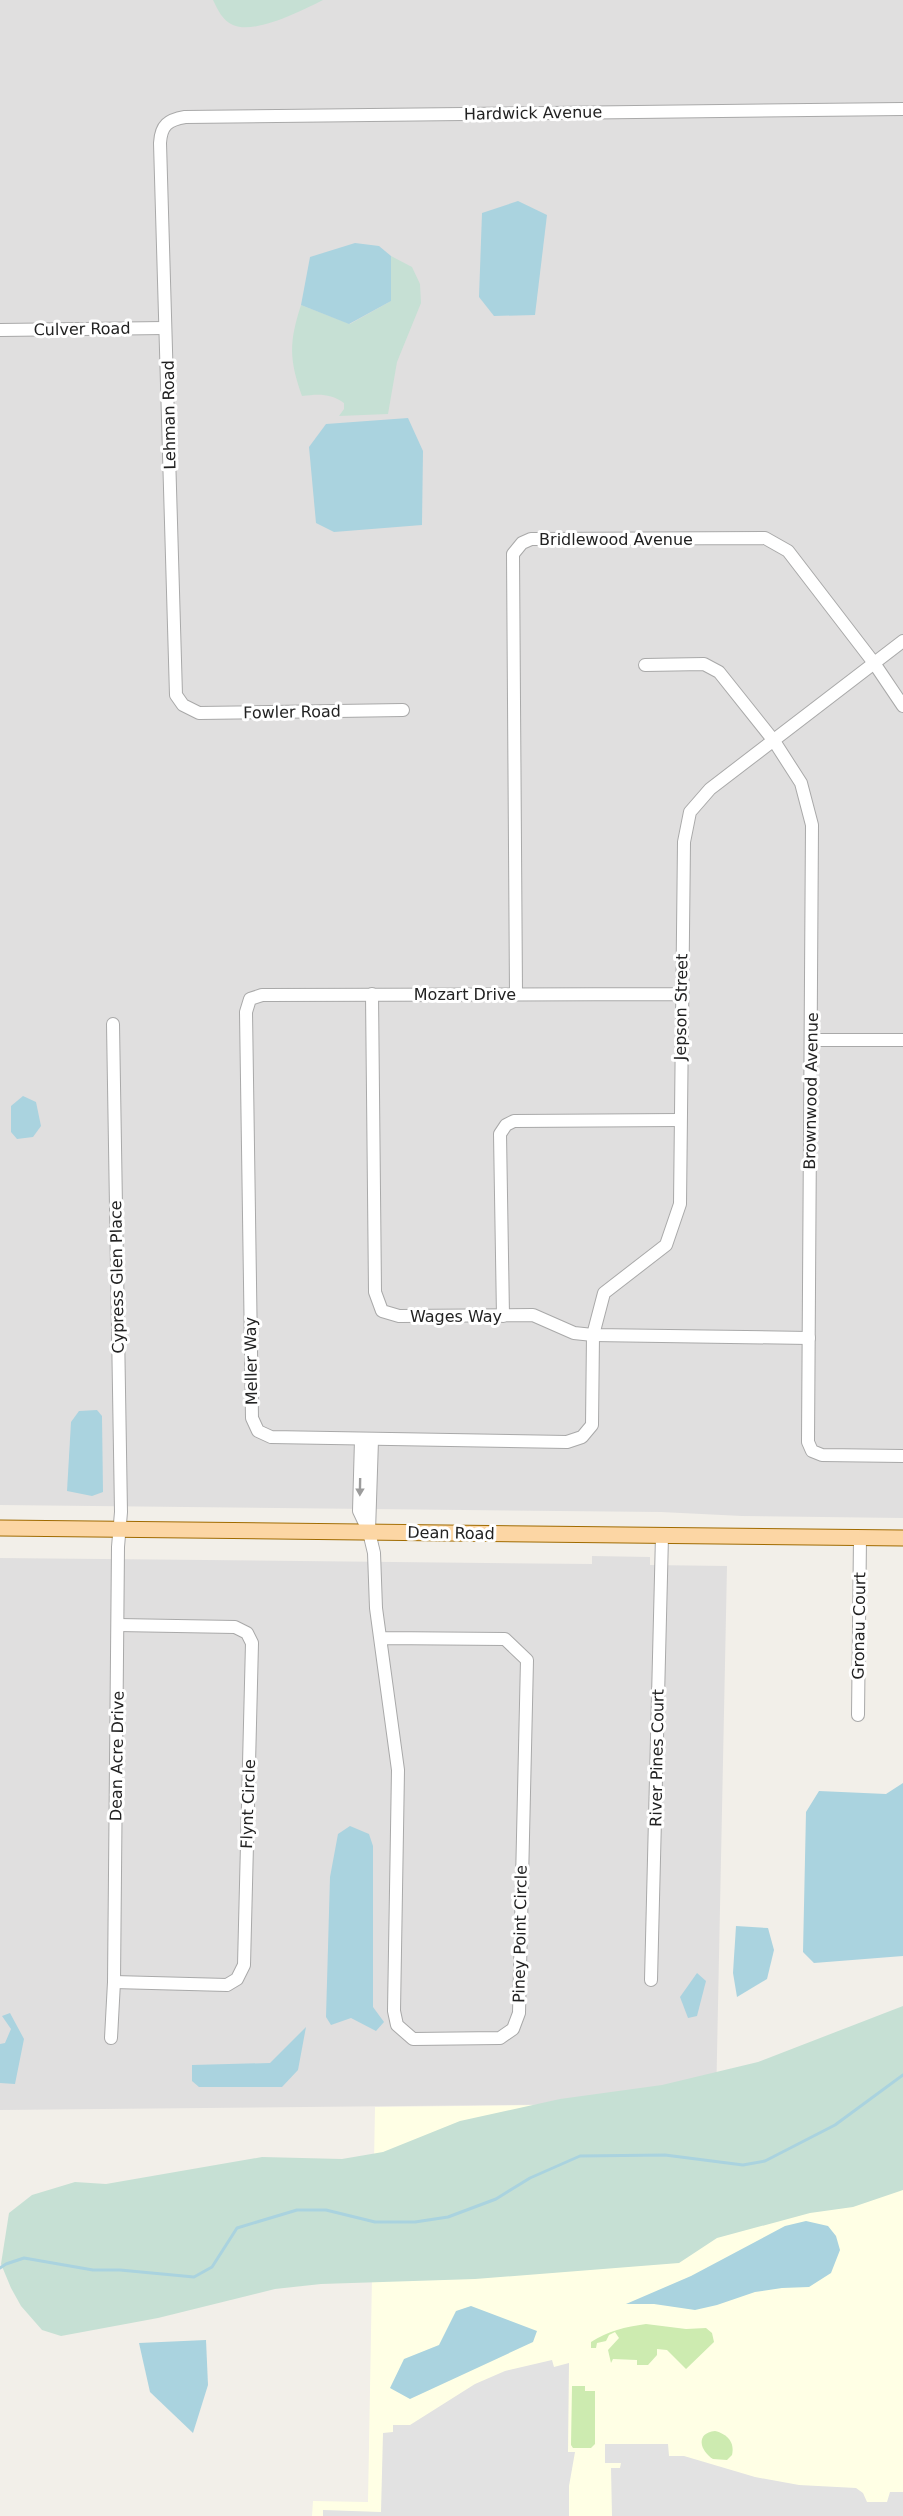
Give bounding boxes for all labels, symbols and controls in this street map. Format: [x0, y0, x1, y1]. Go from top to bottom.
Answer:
street label: Hardwick Avenue [464, 102, 602, 124]
street label: Culver Road [33, 319, 131, 339]
street label: Lehman Road [159, 360, 179, 470]
street label: Bridlewood Avenue [539, 530, 693, 549]
street label: Fowler Road [243, 702, 341, 722]
street label: Jepson Street [671, 953, 691, 1062]
street label: Mozart Drive [414, 985, 516, 1004]
street label: Brownwood Avenue [800, 1012, 822, 1170]
street label: Cypress Glen Place [106, 1200, 128, 1354]
street label: Wages Way [410, 1307, 502, 1326]
street label: Meller Way [241, 1317, 261, 1405]
one-way arrow [355, 1477, 365, 1496]
street label: Dean Road [407, 1523, 495, 1543]
street label: Gronau Court [849, 1572, 869, 1680]
street label: River Pines Court [646, 1689, 668, 1827]
street label: Dean Acre Drive [106, 1691, 128, 1821]
street label: Flynt Circle [237, 1759, 259, 1849]
street label: Piney Point Circle [509, 1865, 531, 2003]

